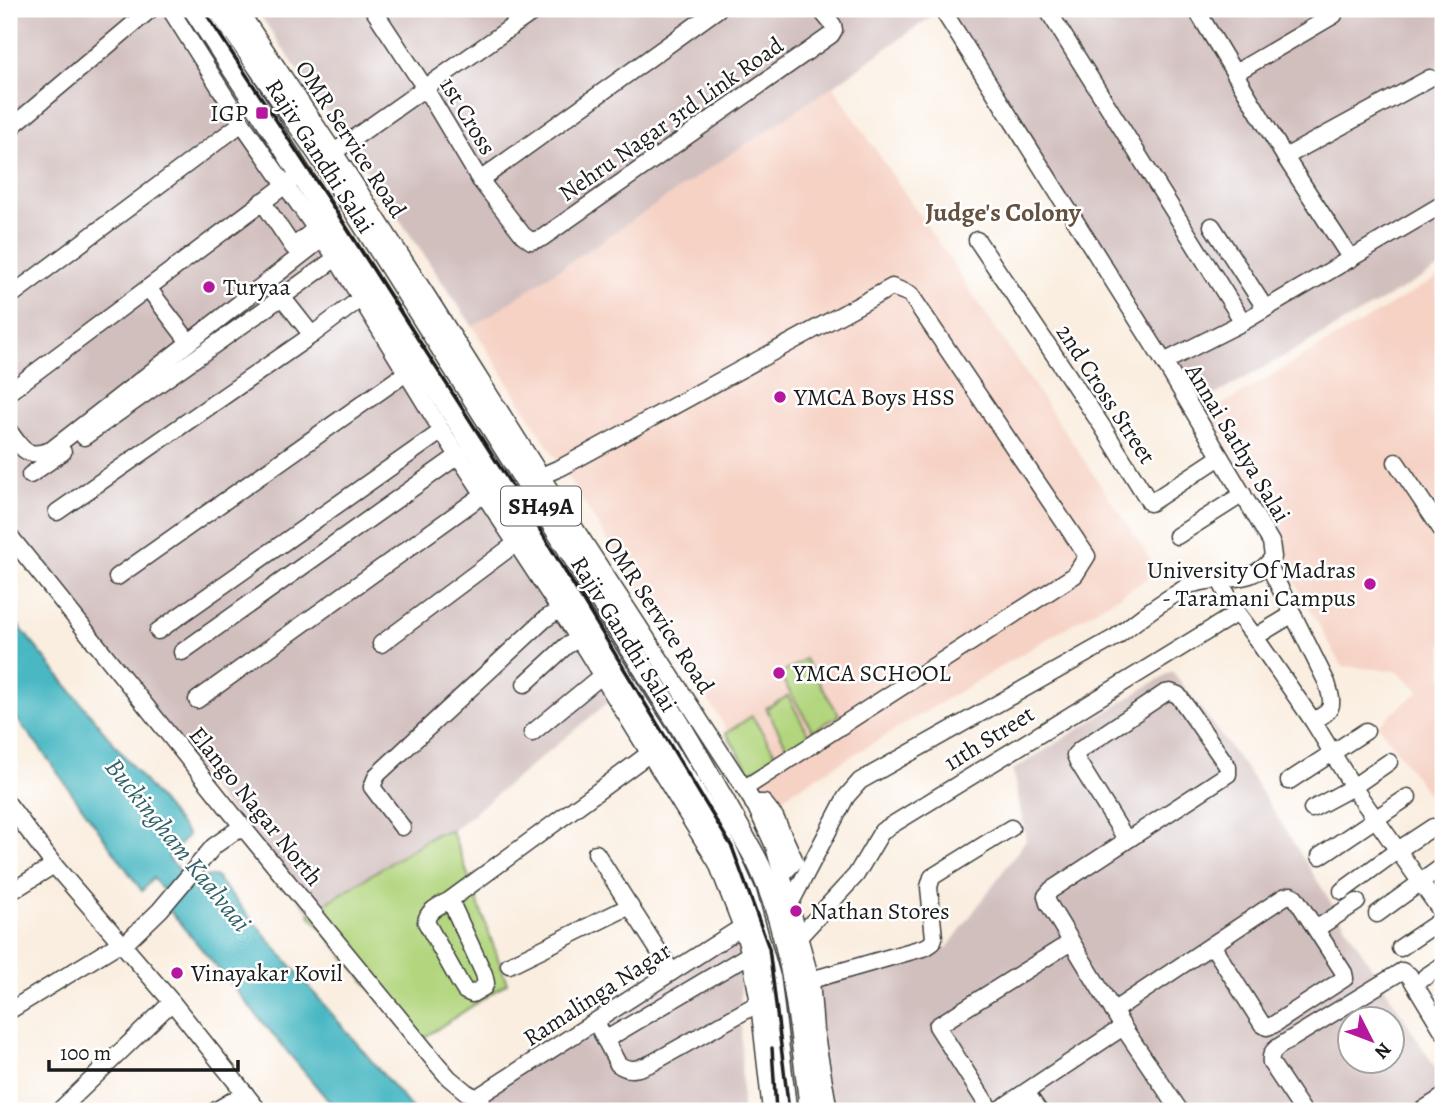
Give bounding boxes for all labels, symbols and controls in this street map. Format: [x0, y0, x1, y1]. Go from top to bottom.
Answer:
street label: Nehru Nagar 3rd Link Road [552, 29, 790, 209]
street label: OMR Service Road [288, 54, 414, 224]
street label: 1st Cross [432, 71, 504, 161]
street label: Rajiv Gandhi Salai [258, 73, 382, 239]
place label: IGP [210, 97, 248, 129]
marker: IGP [254, 105, 270, 121]
district label: Judge's Colony [925, 195, 1082, 230]
place label: Turyaa [223, 271, 291, 303]
marker: Turyaa [201, 279, 217, 295]
street label: 2nd Cross Street [1049, 318, 1163, 470]
street label: Annai Sathya Salai [1177, 357, 1298, 528]
place label: YMCA Boys HSS [793, 381, 955, 413]
marker: YMCA Boys HSS [772, 389, 788, 405]
road number: SH49A [501, 486, 581, 526]
street label: OMR Service Road [596, 530, 722, 700]
street label: Rajiv Gandhi Salai [563, 550, 685, 718]
place label: University Of Madras - Taramani Campus [1147, 554, 1356, 614]
marker: University Of Madras - Taramani Campus [1362, 576, 1378, 592]
place label: YMCA SCHOOL [792, 657, 952, 689]
marker: YMCA SCHOOL [771, 665, 787, 681]
street label: 11th Street [938, 698, 1040, 778]
street label: Elango Nagar North [182, 720, 330, 893]
water label: Buckingham Kaalvaai [97, 751, 259, 939]
place label: Nathan Stores [810, 895, 950, 927]
marker: Nathan Stores [788, 903, 804, 919]
street label: Ramalinga Nagar [517, 934, 677, 1054]
place label: Vinayakar Kovil [190, 957, 343, 989]
marker: Vinayakar Kovil [169, 965, 185, 981]
north arrow [1336, 1004, 1406, 1074]
scale bar [49, 1029, 238, 1073]
text: N [1368, 1037, 1397, 1065]
text: 100 m [60, 1039, 111, 1067]

